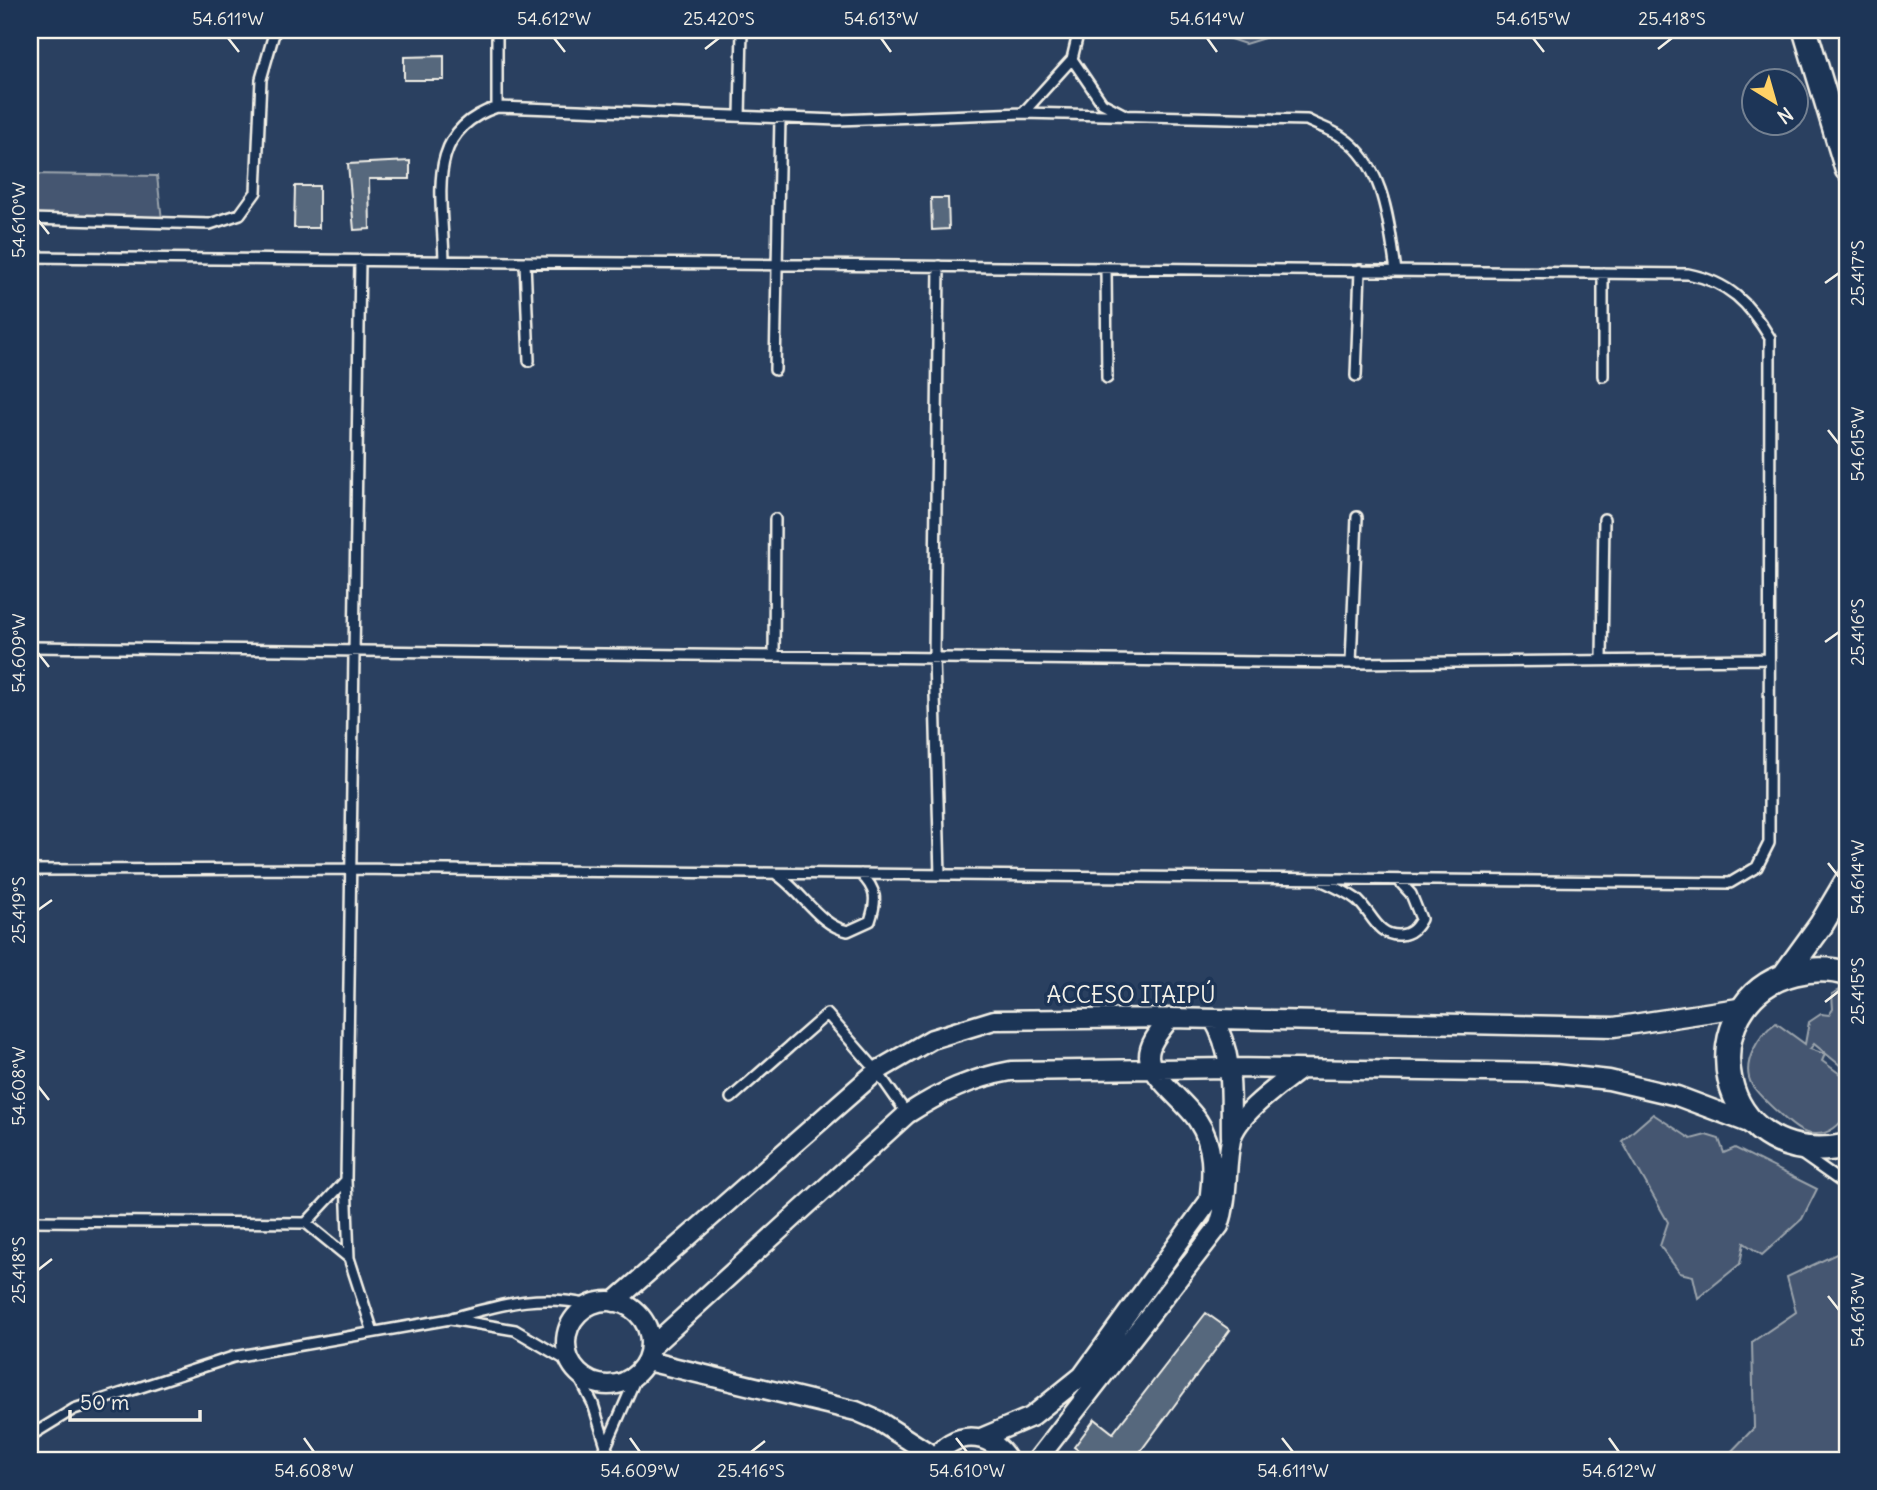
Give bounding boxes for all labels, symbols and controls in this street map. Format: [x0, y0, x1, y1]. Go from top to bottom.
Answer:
text: 54.611°W [192, 7, 264, 30]
text: 54.612°W [517, 7, 591, 30]
text: 25.420°S [683, 7, 755, 30]
text: 54.613°W [844, 7, 918, 30]
text: 54.614°W [1170, 7, 1244, 30]
text: 54.615°W [1496, 7, 1570, 30]
text: 25.418°S [1638, 7, 1706, 30]
north arrow [1741, 66, 1811, 136]
text: N [1773, 102, 1798, 129]
text: 54.610°W [7, 182, 30, 258]
text: 25.417°S [1846, 240, 1869, 306]
text: 54.615°W [1846, 407, 1869, 481]
text: 25.416°S [1846, 598, 1869, 666]
text: 54.609°W [7, 613, 30, 693]
text: 54.614°W [1846, 840, 1869, 914]
text: 25.419°S [7, 876, 30, 944]
text: 25.415°S [1846, 957, 1869, 1025]
street label: ACCESO ITAIPÚ [1046, 980, 1216, 1009]
text: 54.608°W [7, 1046, 30, 1126]
text: 25.418°S [7, 1236, 30, 1304]
text: 54.613°W [1846, 1273, 1869, 1347]
scale bar [70, 1378, 200, 1422]
text: 50 m [80, 1389, 129, 1416]
text: 54.608°W [274, 1459, 354, 1482]
text: 54.609°W [600, 1459, 680, 1482]
text: 25.416°S [717, 1459, 785, 1482]
text: 54.610°W [929, 1459, 1005, 1482]
text: 54.611°W [1257, 1459, 1329, 1482]
text: 54.612°W [1582, 1459, 1656, 1482]

